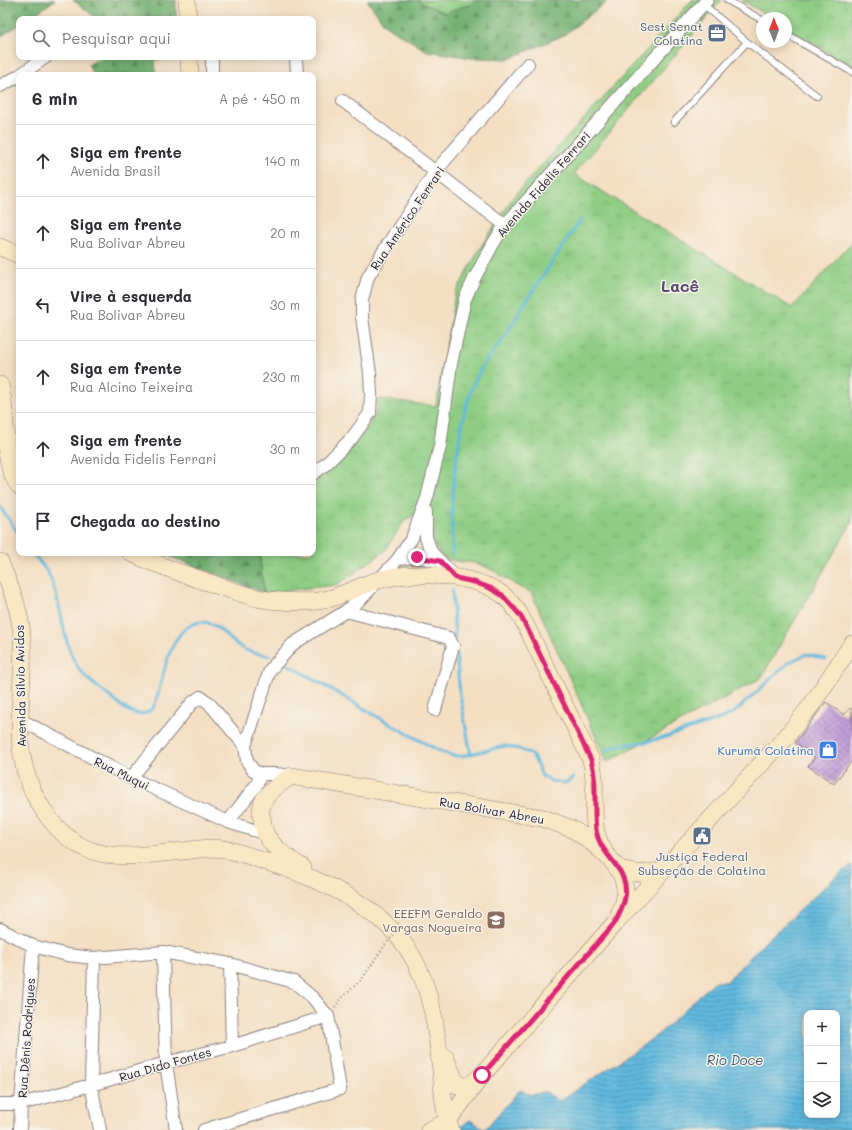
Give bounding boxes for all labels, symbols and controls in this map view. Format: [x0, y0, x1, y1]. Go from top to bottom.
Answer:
north arrow [756, 12, 792, 48]
search box [16, 16, 316, 60]
place label: Sest Senat Colatina [640, 18, 703, 48]
office icon: Sest Senat Colatina [706, 22, 728, 44]
icon: search [30, 27, 52, 49]
text: Pesquisar aqui [62, 28, 171, 48]
text: 6 min [32, 87, 77, 109]
text: A pé · 450 m [219, 90, 300, 107]
street label: Avenida Fidelis Ferrari [493, 128, 593, 240]
text: Siga em frente [70, 142, 182, 162]
icon: ahead [32, 150, 54, 172]
text: 140 m [264, 152, 300, 169]
text: Avenida Brasil [70, 162, 161, 179]
street label: Rua Américo Ferrari [366, 163, 448, 273]
text: Siga em frente [70, 214, 182, 234]
icon: ahead [32, 222, 54, 244]
text: 20 m [270, 224, 300, 241]
text: Rua Bolivar Abreu [70, 234, 185, 251]
district label: Lacê [661, 275, 699, 296]
text: Vire à esquerda [70, 286, 192, 306]
icon: left [32, 294, 54, 316]
text: 30 m [270, 296, 300, 313]
text: Rua Bolivar Abreu [70, 306, 185, 323]
text: Siga em frente [70, 358, 182, 378]
icon: ahead [32, 366, 54, 388]
text: 230 m [263, 368, 300, 385]
text: Rua Alcino Teixeira [70, 378, 193, 395]
text: Siga em frente [70, 430, 182, 450]
icon: ahead [32, 438, 54, 460]
text: 30 m [270, 440, 300, 457]
text: Avenida Fidelis Ferrari [70, 450, 217, 467]
icon: arrive [32, 510, 54, 532]
text: Chegada ao destino [70, 511, 220, 531]
route end [408, 548, 426, 566]
street label: Avenida Sílvio Avidos [11, 625, 29, 747]
shop icon: Kurumá Colatina [817, 739, 839, 761]
place label: Kurumá Colatina [717, 742, 814, 758]
street label: Rua Muqui [92, 753, 152, 793]
street label: Rua Bolivar Abreu [438, 793, 546, 827]
public building icon: Justiça Federal Subseção de Colatina [691, 825, 713, 847]
place label: Justiça Federal Subseção de Colatina [638, 848, 766, 878]
place label: EEEFM Geraldo Vargas Nogueira [383, 905, 482, 935]
school or university icon: EEEFM Geraldo Vargas Nogueira [485, 909, 507, 931]
street label: Rua Dênis Rodrigues [14, 977, 38, 1098]
map controls [804, 1010, 840, 1118]
button: + [804, 1010, 840, 1046]
street label: Rua Dido Fontes [117, 1043, 213, 1085]
button: − [804, 1046, 840, 1082]
water label: Rio Doce [707, 1051, 763, 1068]
route start [473, 1066, 491, 1084]
button: layers [804, 1082, 840, 1118]

